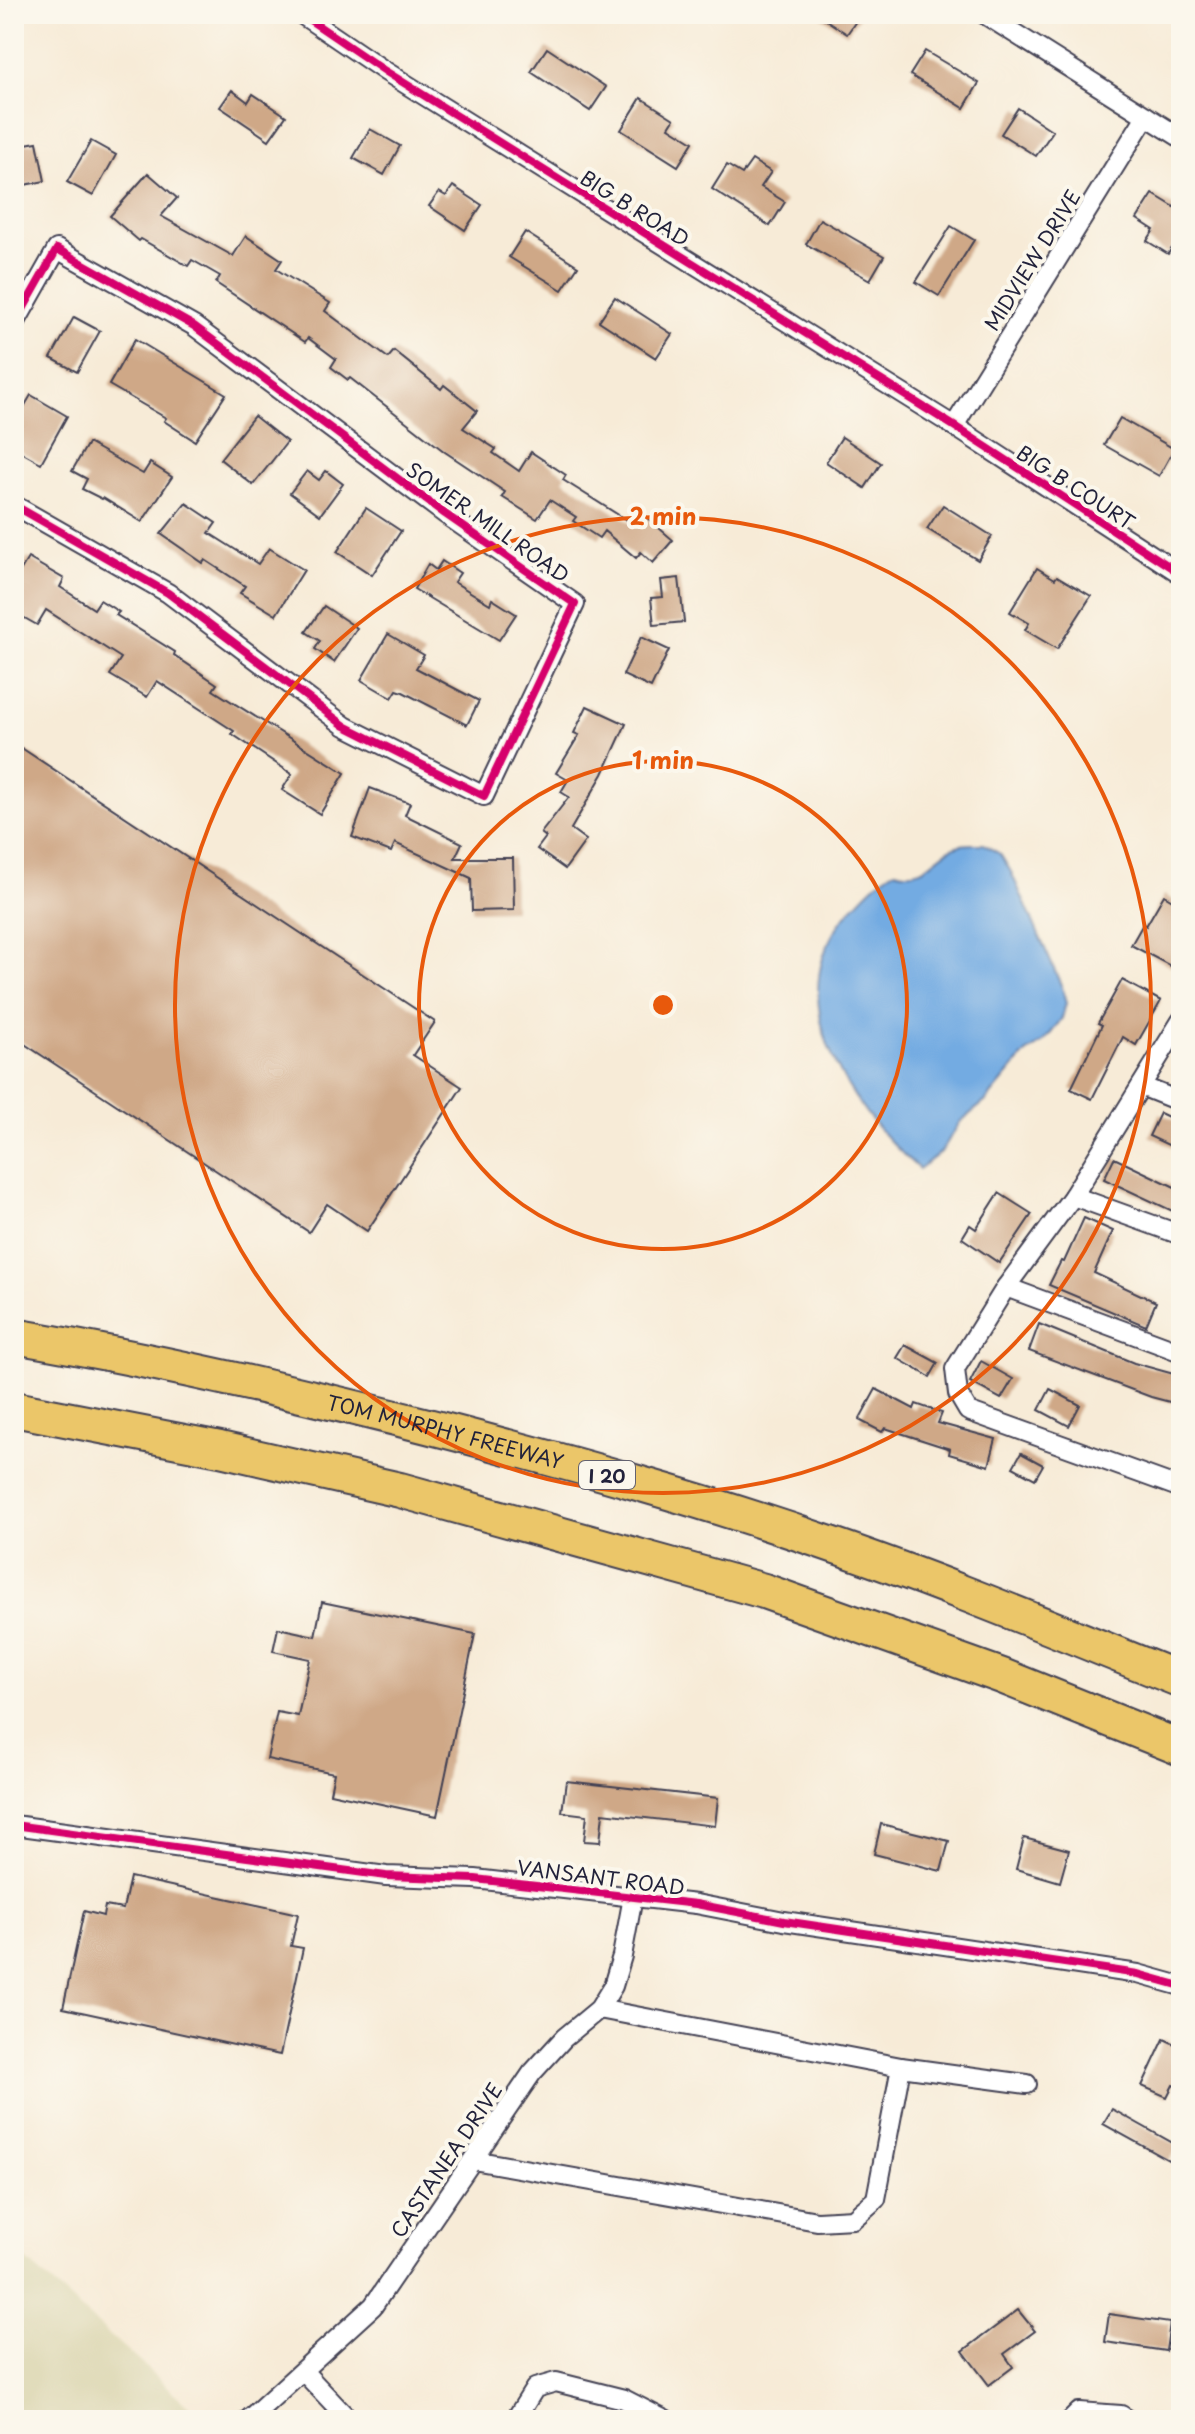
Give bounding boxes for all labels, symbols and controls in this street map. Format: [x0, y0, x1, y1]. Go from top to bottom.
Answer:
street label: BIG B ROAD [575, 163, 695, 253]
street label: MIDVIEW DRIVE [977, 184, 1087, 336]
street label: BIG B COURT [1011, 438, 1141, 537]
street label: SOMER MILL ROAD [400, 454, 576, 590]
text: 2 min [629, 497, 697, 533]
text: 1 min [632, 741, 694, 777]
centre of rings [649, 991, 677, 1019]
street label: TOM MURPHY FREEWAY [324, 1387, 567, 1476]
road number: I 20 [579, 1461, 635, 1489]
street label: VANSANT ROAD [515, 1852, 687, 1902]
street label: CASTANEA DRIVE [383, 2077, 509, 2243]

